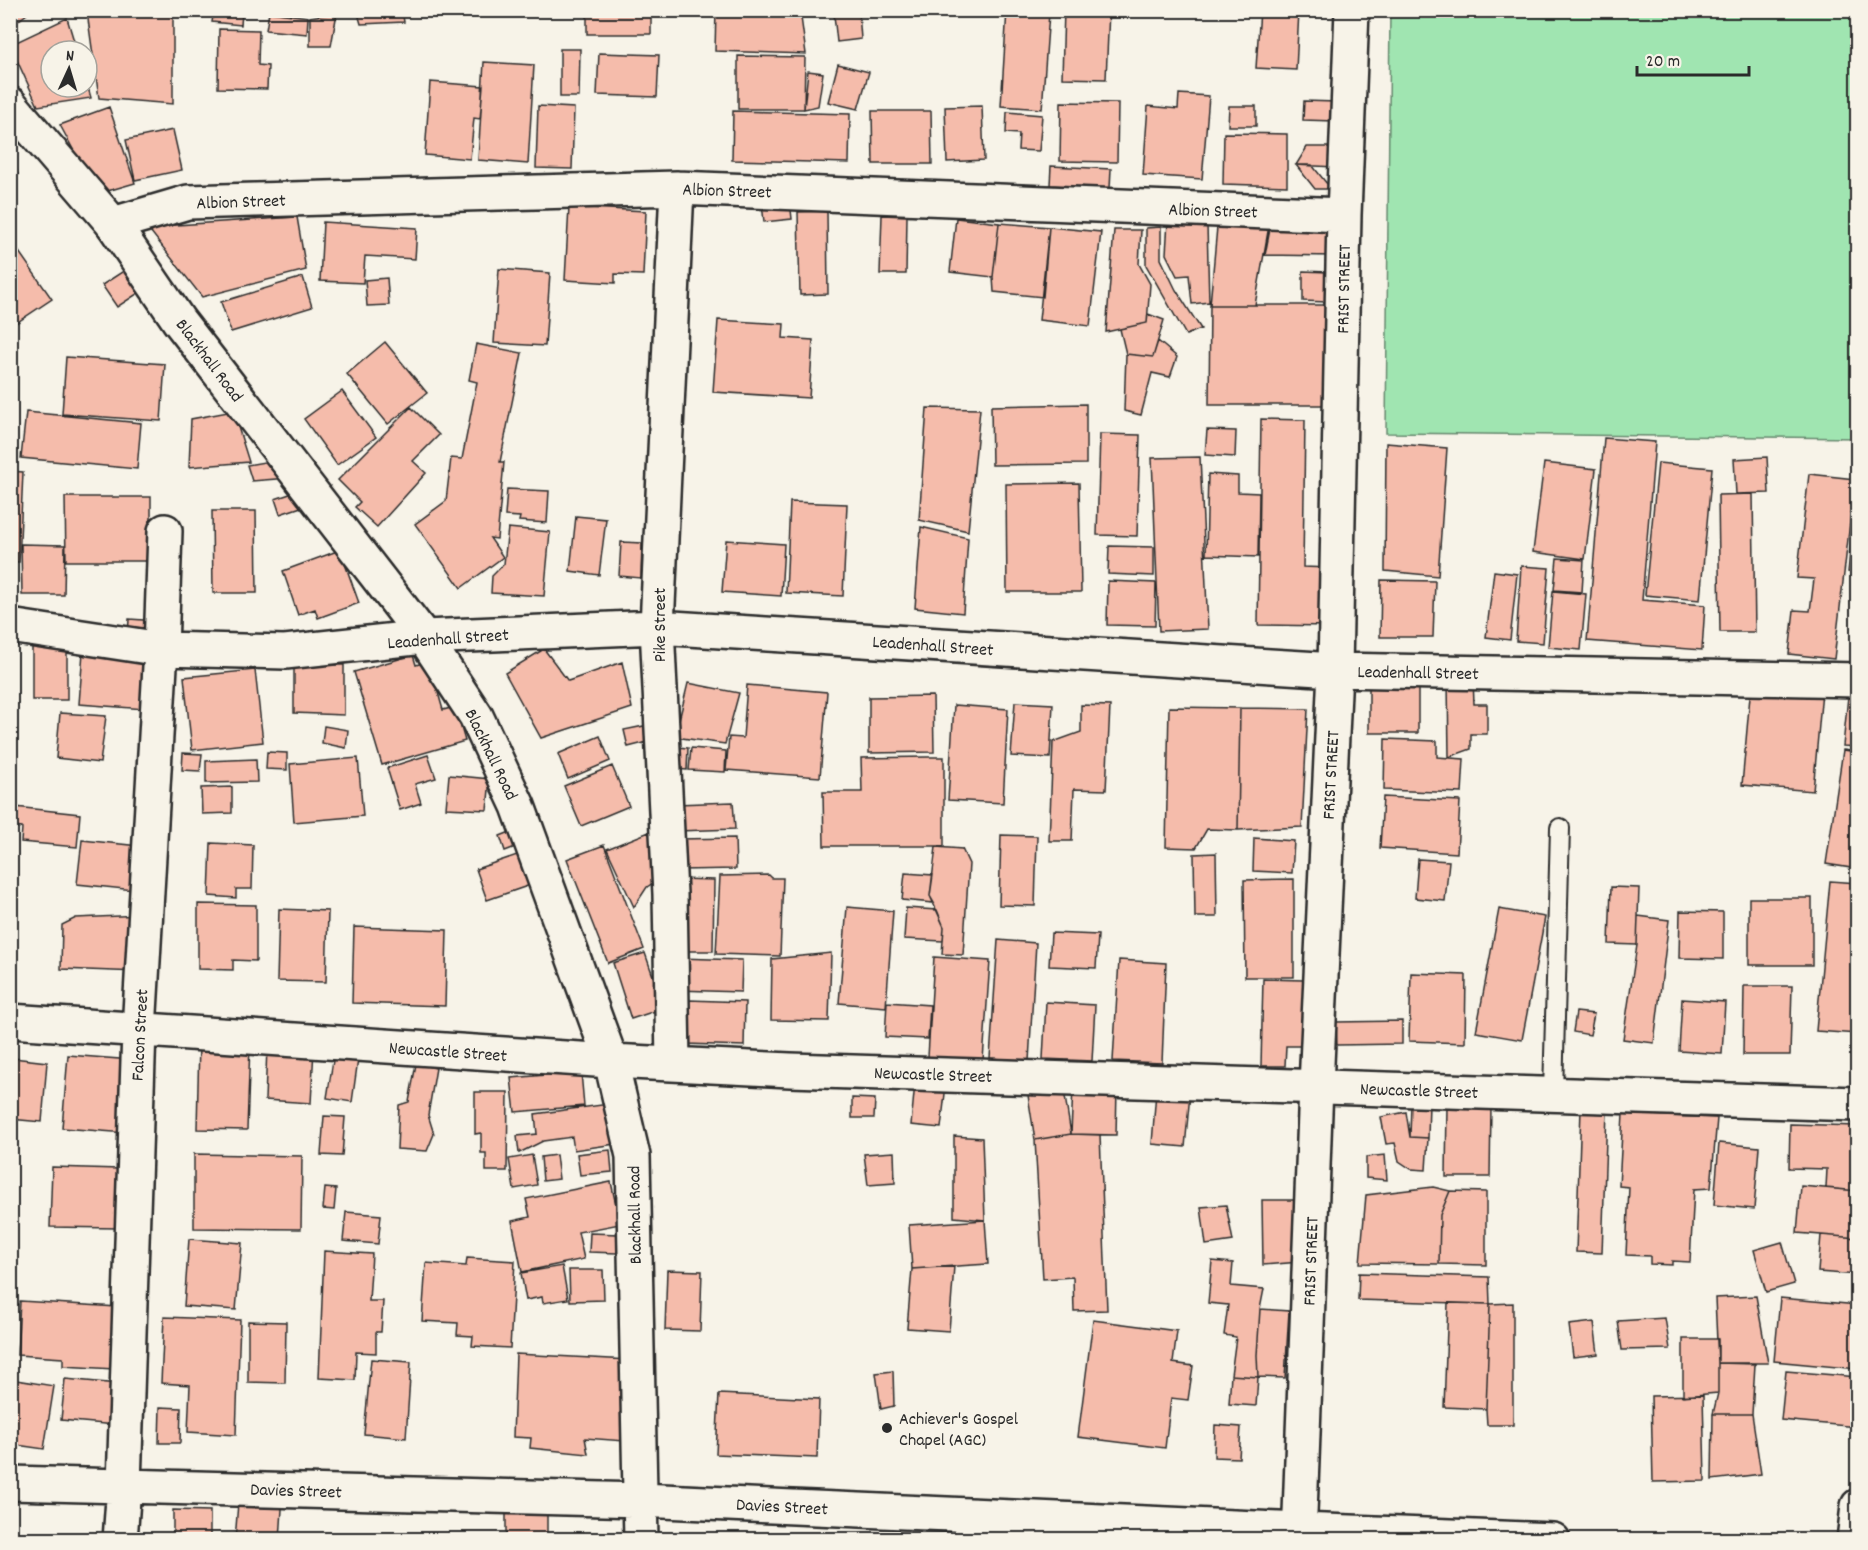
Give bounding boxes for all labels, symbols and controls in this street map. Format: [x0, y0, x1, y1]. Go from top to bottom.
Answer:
north arrow [39, 39, 99, 99]
scale bar [1637, 39, 1750, 77]
text: N [65, 45, 75, 68]
text: 20 m [1646, 50, 1680, 75]
street label: Albion Street [682, 178, 772, 207]
street label: Albion Street [196, 189, 287, 218]
street label: Albion Street [1168, 198, 1258, 227]
street label: FRIST STREET [1332, 244, 1359, 334]
street label: Blackhall Road [168, 314, 248, 409]
street label: Pike Street [649, 587, 674, 662]
street label: Leadenhall Street [387, 624, 510, 657]
street label: Leadenhall Street [871, 631, 995, 664]
street label: Leadenhall Street [1357, 661, 1479, 688]
street label: Blackhall Road [457, 705, 523, 805]
street label: FRIST STREET [1318, 730, 1347, 820]
street label: Falcon Street [127, 988, 156, 1082]
street label: Newcastle Street [388, 1037, 508, 1070]
street label: Newcastle Street [873, 1062, 993, 1091]
street label: Newcastle Street [1359, 1078, 1479, 1107]
street label: Blackhall Road [623, 1165, 650, 1265]
street label: FRIST STREET [1298, 1216, 1327, 1306]
place label: Achiever's Gospel Chapel (AGC) [899, 1408, 1019, 1454]
marker: Achiever's Gospel Chapel (AGC) [880, 1421, 894, 1435]
street label: Davies Street [250, 1478, 343, 1507]
street label: Davies Street [735, 1494, 829, 1523]

